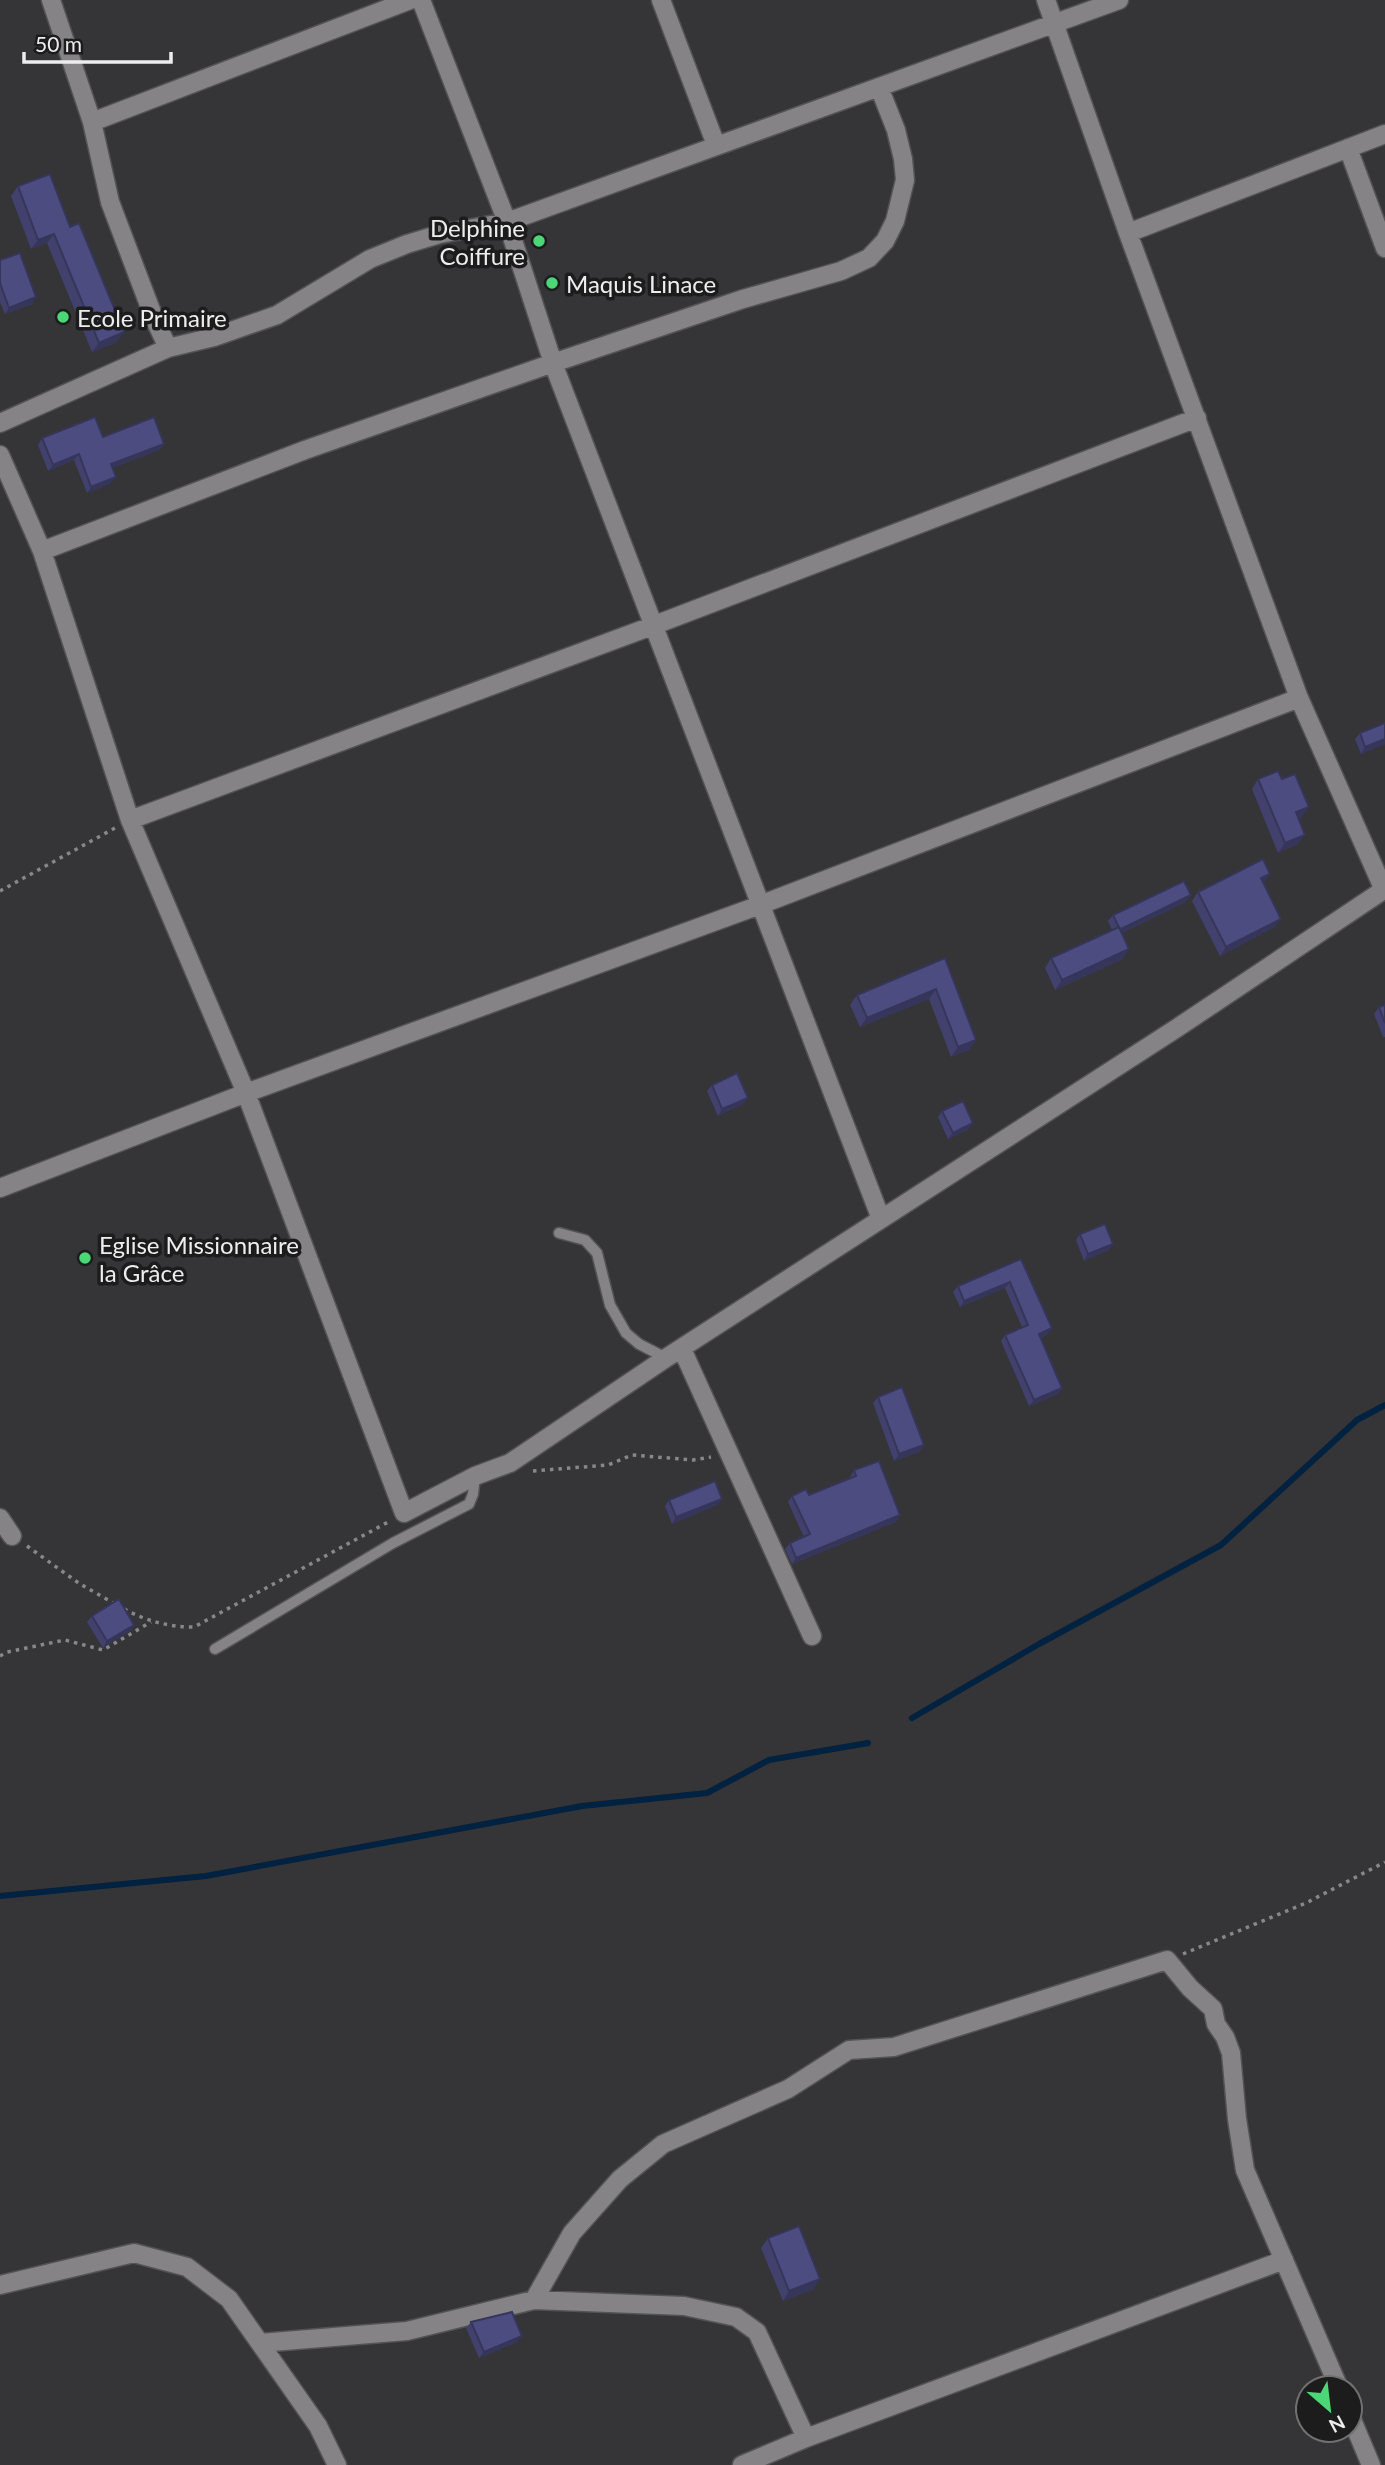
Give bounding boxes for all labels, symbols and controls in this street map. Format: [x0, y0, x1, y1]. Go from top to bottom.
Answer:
scale bar [24, 21, 172, 65]
text: 50 m [35, 31, 82, 56]
place label: Delphine Coiffure [430, 213, 525, 270]
marker: Delphine Coiffure [531, 233, 547, 249]
place label: Maquis Linace [566, 269, 716, 298]
marker: Maquis Linace [544, 275, 560, 291]
place label: Ecole Primaire [77, 303, 227, 332]
marker: Ecole Primaire [55, 309, 71, 325]
place label: Eglise Missionnaire la Grâce [99, 1230, 299, 1287]
marker: Eglise Missionnaire la Grâce [77, 1250, 93, 1266]
north arrow [1294, 2374, 1364, 2444]
text: N [1325, 2411, 1349, 2438]

